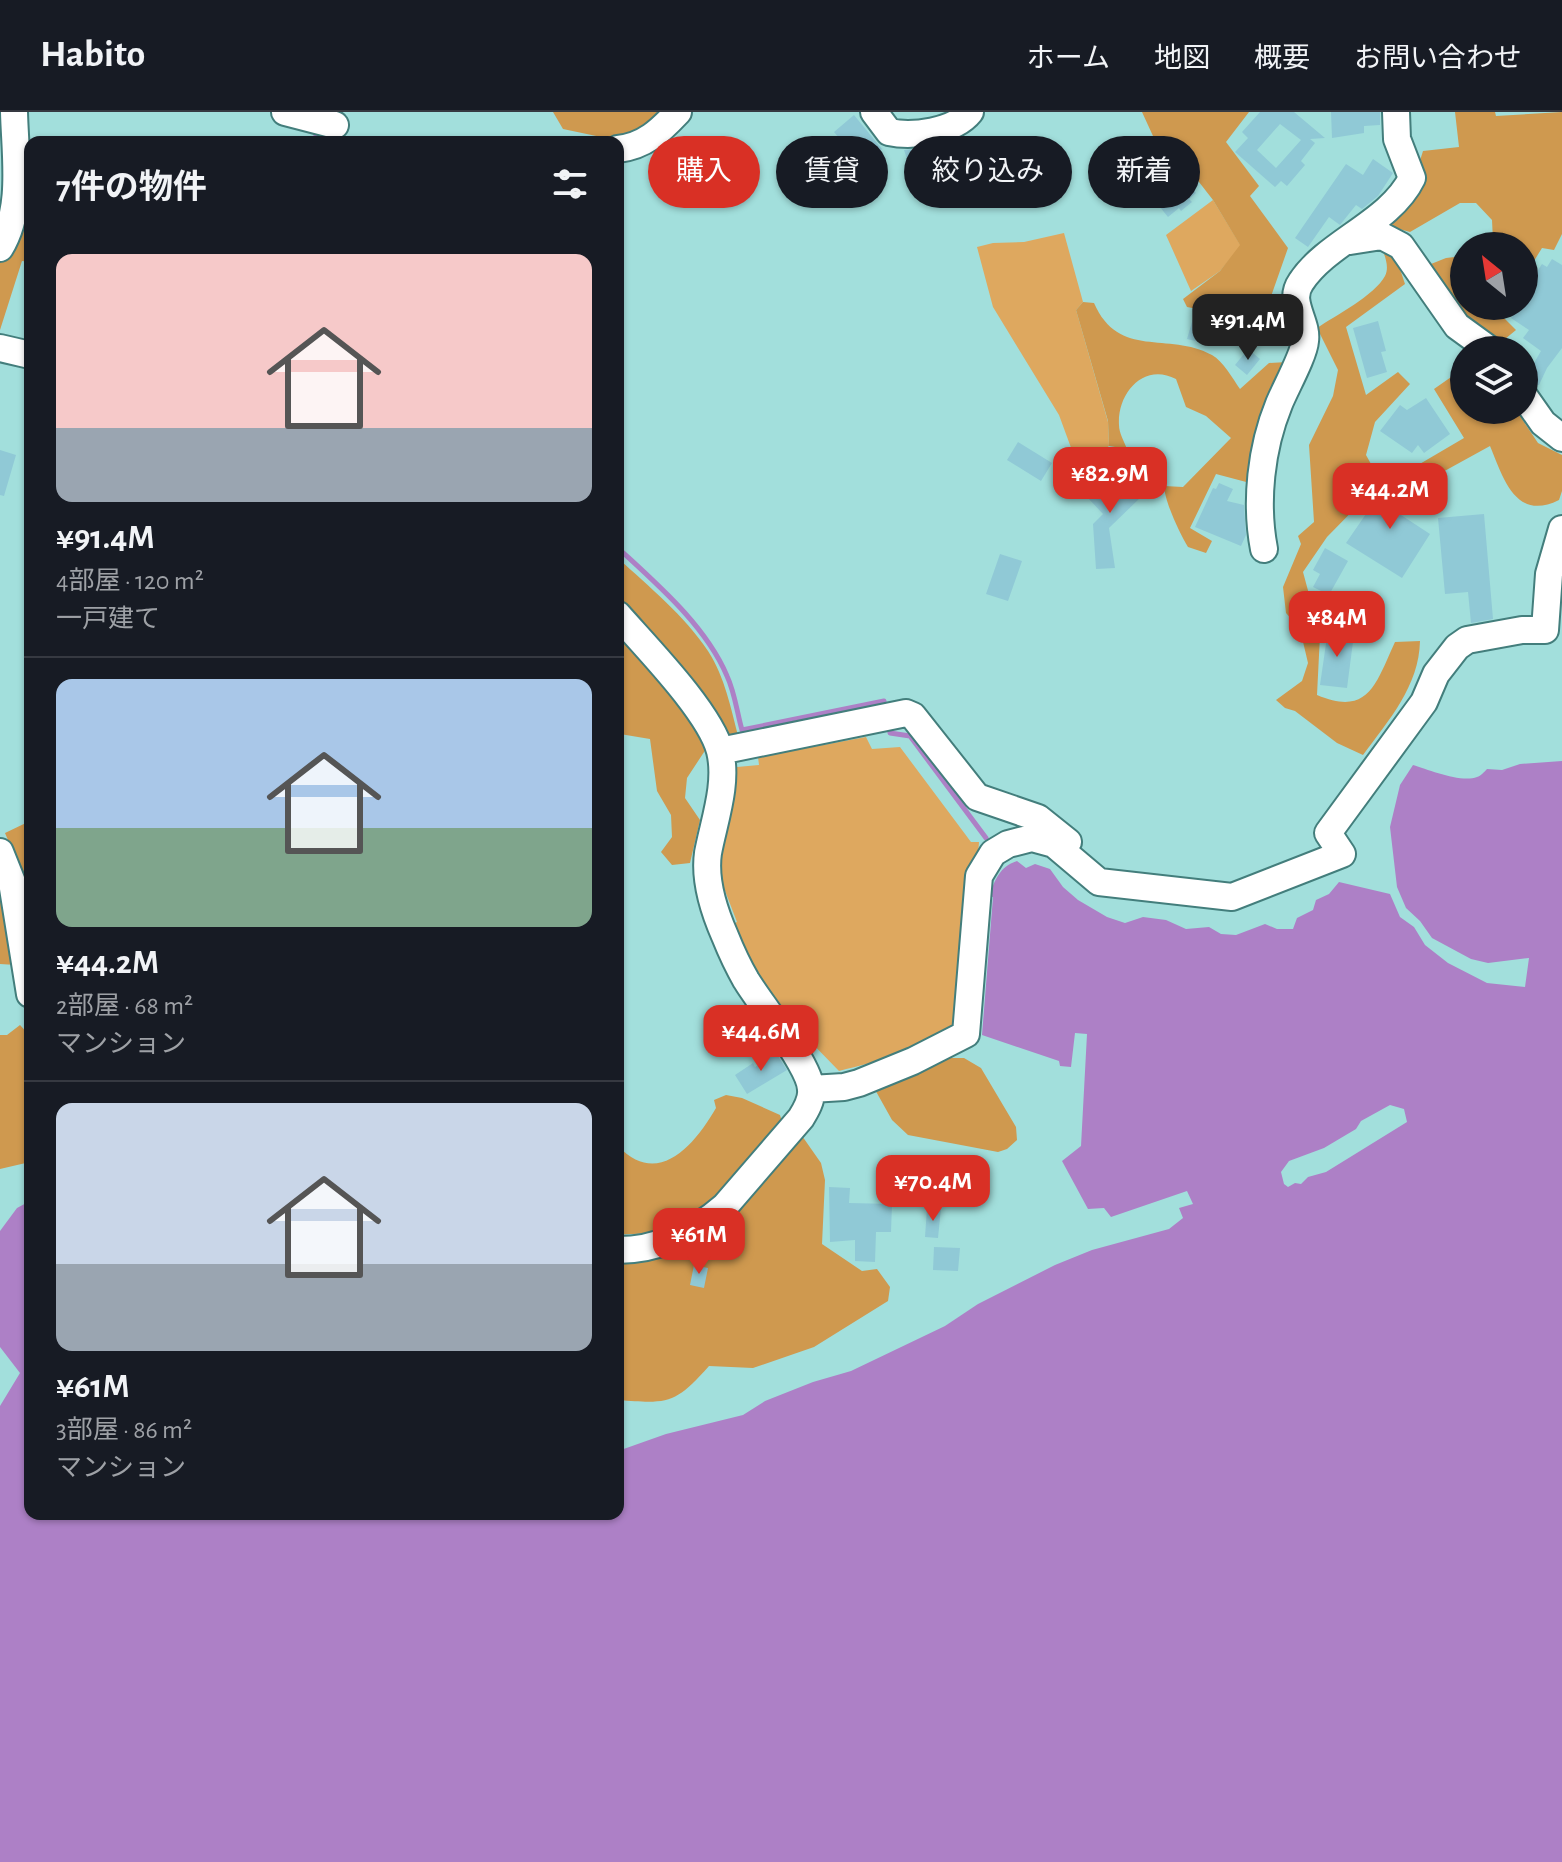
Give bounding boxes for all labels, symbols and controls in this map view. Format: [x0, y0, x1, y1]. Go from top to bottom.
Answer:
text: Habito [40, 36, 145, 74]
text: ホーム [1027, 45, 1110, 73]
text: 地図 [1154, 45, 1210, 73]
text: 概要 [1254, 45, 1310, 73]
text: お問い合わせ [1354, 45, 1522, 73]
chip: 購入 [648, 136, 760, 208]
chip: 賃貸 [776, 136, 888, 208]
chip: 絞り込み [904, 136, 1072, 208]
chip: 新着 [1088, 136, 1200, 208]
icon: filters [548, 162, 592, 206]
text: 7件の物件 [56, 171, 207, 205]
north arrow [1450, 232, 1538, 320]
map controls [1450, 232, 1538, 424]
pin: ¥91.4M [1183, 294, 1313, 362]
icon: home [252, 306, 396, 450]
text: ¥91.4M [1210, 307, 1286, 333]
button: layers [1450, 336, 1538, 424]
pin: ¥82.9M [1045, 447, 1175, 515]
text: ¥82.9M [1071, 460, 1149, 486]
pin: ¥44.2M [1325, 463, 1455, 531]
text: ¥44.2M [1351, 476, 1429, 502]
text: ¥91.4M [56, 521, 155, 555]
text: 4部屋 · 120 m² [56, 568, 204, 594]
pin: ¥84M [1290, 591, 1384, 659]
text: ¥84M [1307, 604, 1367, 630]
text: 一戸建て [56, 606, 160, 632]
icon: home [252, 731, 396, 875]
text: ¥44.2M [56, 946, 159, 980]
text: 2部屋 · 68 m² [56, 993, 193, 1019]
pin: ¥44.6M [696, 1005, 826, 1073]
text: ¥44.6M [721, 1018, 801, 1044]
text: マンション [56, 1031, 186, 1057]
icon: home [252, 1155, 396, 1299]
pin: ¥70.4M [868, 1155, 998, 1223]
text: ¥70.4M [894, 1168, 972, 1194]
pin: ¥61M [652, 1208, 746, 1276]
text: ¥61M [671, 1221, 727, 1247]
text: ¥61M [56, 1370, 130, 1404]
text: 3部屋 · 86 m² [56, 1417, 192, 1443]
text: マンション [56, 1455, 186, 1481]

